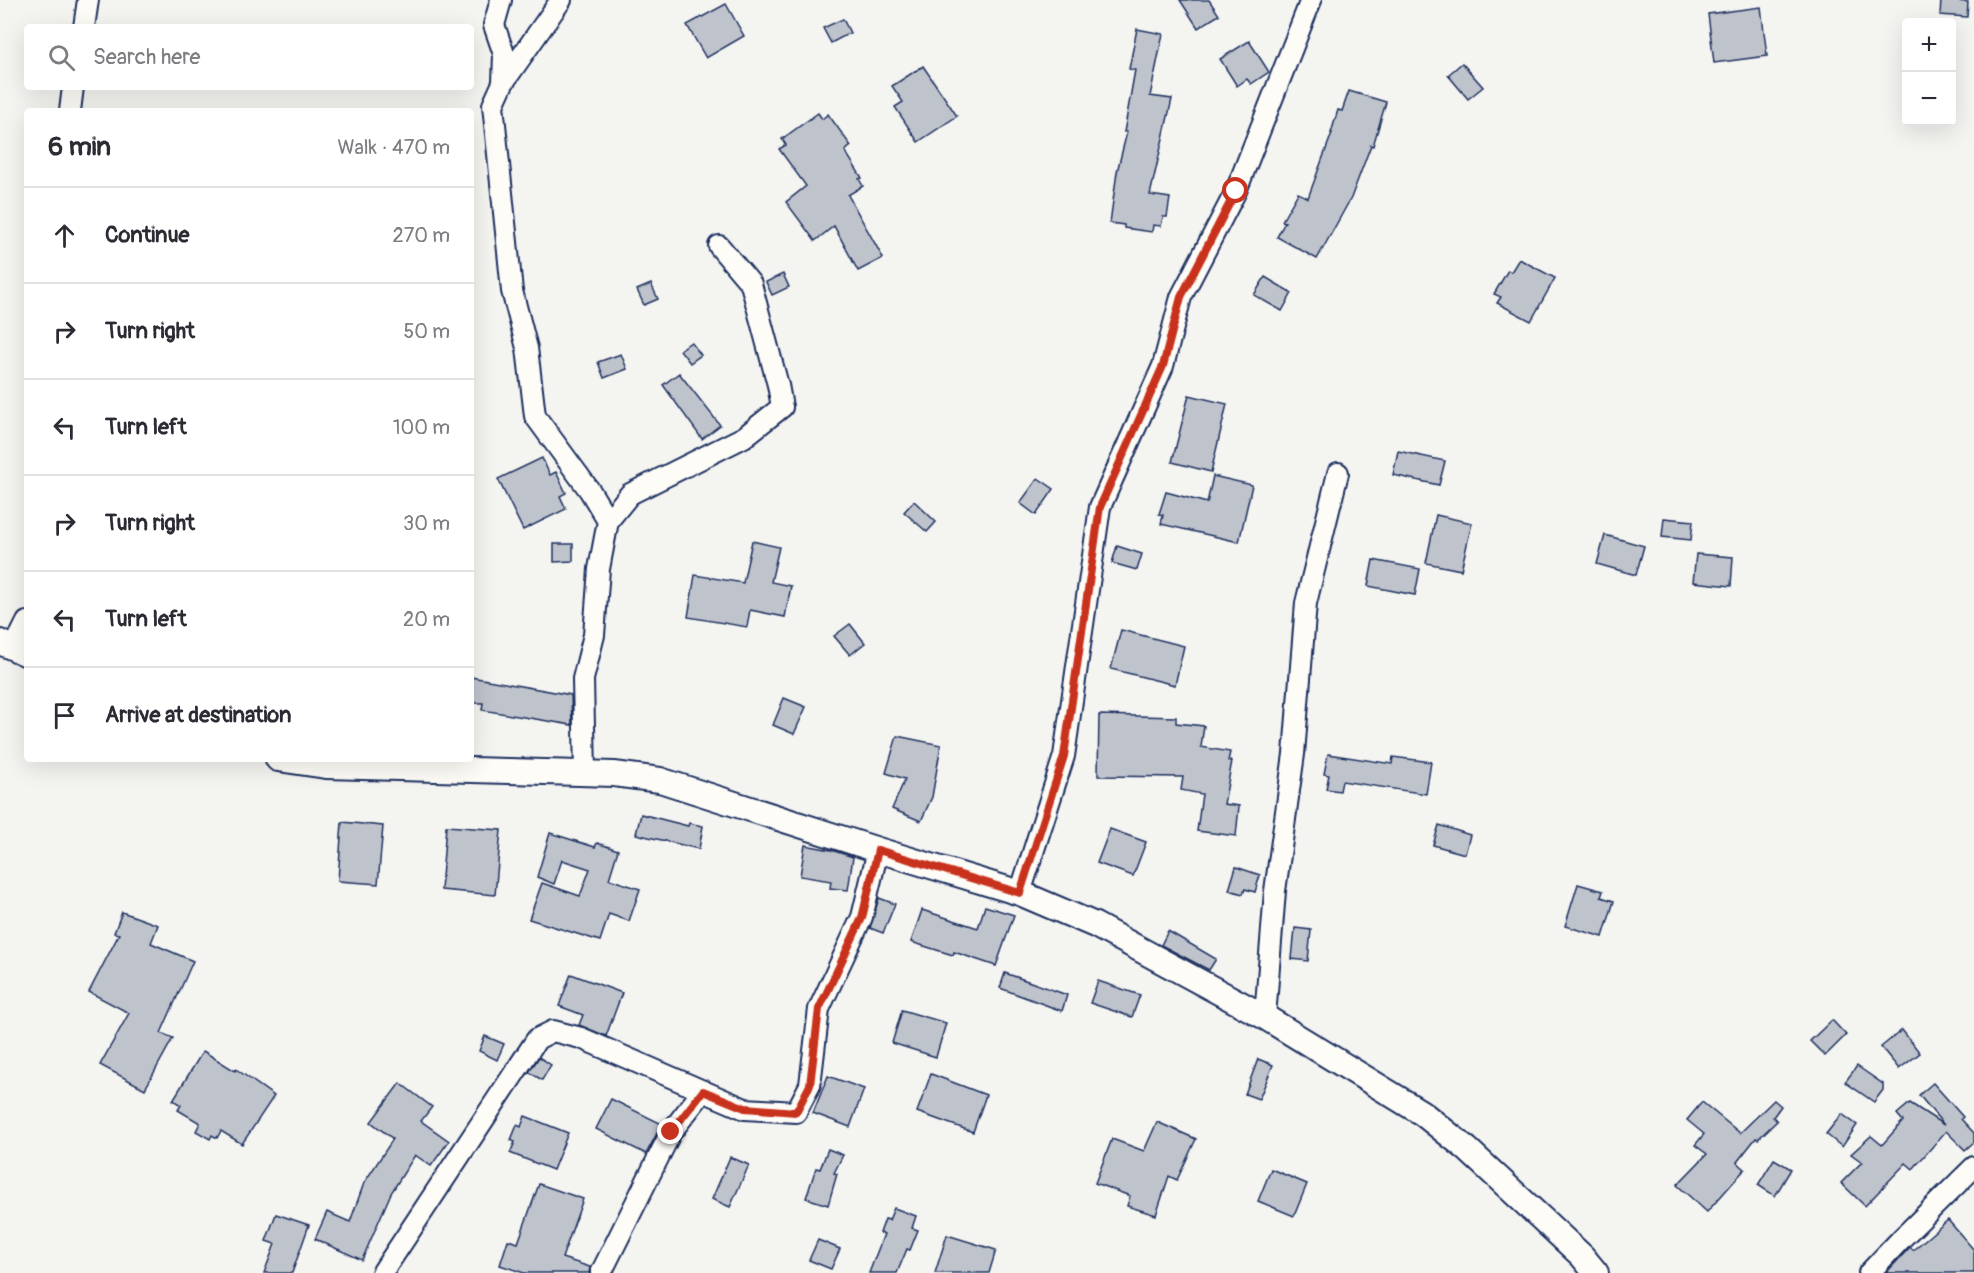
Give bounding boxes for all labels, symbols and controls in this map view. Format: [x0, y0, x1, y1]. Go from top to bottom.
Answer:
map controls [1902, 18, 1956, 126]
button: + [1902, 18, 1956, 72]
search box [24, 24, 474, 90]
icon: search [45, 41, 78, 74]
text: Search here [93, 43, 200, 71]
button: − [1902, 72, 1956, 126]
text: 6 min [48, 131, 111, 163]
text: Walk · 470 m [337, 135, 450, 160]
route start [1222, 177, 1248, 203]
icon: ahead [48, 219, 81, 252]
text: Continue [105, 221, 189, 249]
text: 270 m [392, 223, 450, 248]
icon: right [48, 315, 81, 348]
text: Turn right [105, 317, 195, 345]
text: 50 m [403, 319, 450, 344]
icon: left [48, 411, 81, 444]
text: Turn left [105, 413, 187, 441]
text: 100 m [393, 415, 450, 440]
icon: right [48, 507, 81, 540]
text: Turn right [105, 509, 195, 537]
text: 30 m [403, 511, 450, 536]
icon: left [48, 603, 81, 636]
text: Turn left [105, 605, 187, 633]
text: 20 m [403, 607, 450, 632]
icon: arrive [48, 699, 81, 732]
text: Arrive at destination [105, 701, 291, 729]
route end [657, 1118, 683, 1144]

